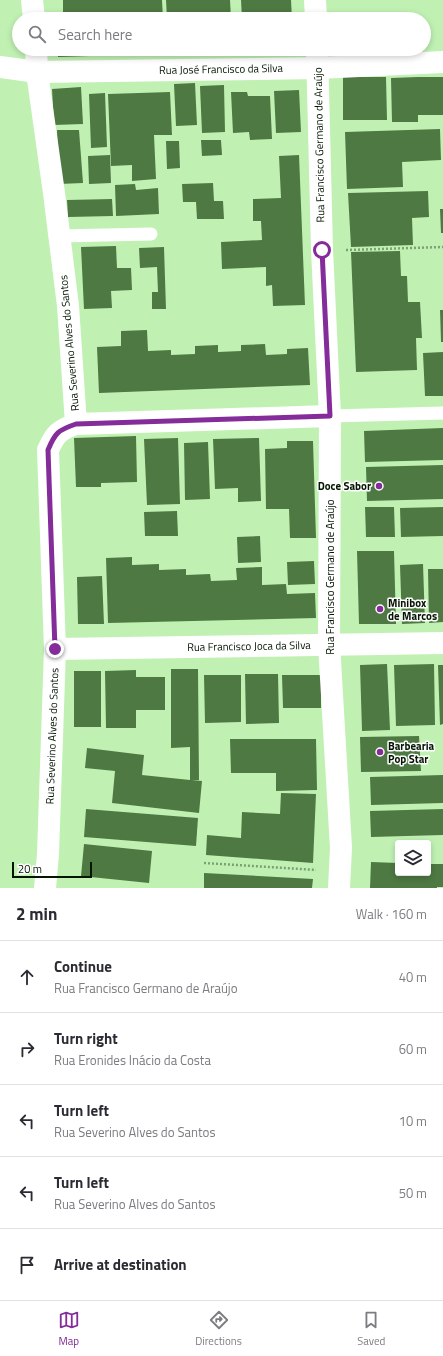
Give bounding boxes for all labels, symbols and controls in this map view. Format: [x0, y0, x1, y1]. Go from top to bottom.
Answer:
search box [12, 12, 431, 56]
icon: search [26, 23, 48, 45]
text: Search here [58, 23, 132, 46]
street label: Rua José Francisco da Silva [159, 60, 284, 78]
street label: Rua Francisco Germano de Araújo [310, 67, 328, 223]
route start [313, 241, 331, 259]
street label: Rua Severino Alves do Santos [55, 274, 83, 412]
place label: Doce Sabor [318, 478, 371, 494]
marker: Doce Sabor [374, 481, 384, 491]
street label: Rua Francisco Germano de Araújo [322, 499, 338, 655]
place label: Minibox de Marcos [388, 595, 437, 624]
marker: Minibox de Marcos [375, 604, 385, 614]
street label: Rua Francisco Joca da Silva [187, 637, 311, 655]
route end [46, 640, 64, 658]
street label: Rua Severino Alves do Santos [42, 667, 62, 805]
place label: Barbearia Pop Star [388, 738, 435, 767]
marker: Barbearia Pop Star [375, 747, 385, 757]
map controls [395, 840, 431, 876]
button: layers [395, 840, 431, 876]
scale bar [12, 860, 92, 879]
text: 20 m [18, 861, 42, 877]
text: 2 min [16, 901, 57, 927]
text: Walk · 160 m [356, 904, 427, 924]
text: Continue [54, 955, 112, 978]
icon: ahead [16, 966, 38, 988]
text: 40 m [399, 967, 427, 987]
text: Rua Francisco Germano de Araújo [54, 978, 238, 998]
text: Turn right [54, 1027, 118, 1050]
icon: right [16, 1038, 38, 1060]
text: 60 m [399, 1039, 427, 1059]
text: Rua Eronides Inácio da Costa [54, 1050, 211, 1070]
text: Turn left [54, 1099, 109, 1122]
icon: left [16, 1110, 38, 1132]
text: 10 m [399, 1111, 427, 1131]
text: Rua Severino Alves do Santos [54, 1122, 215, 1142]
text: Turn left [54, 1171, 109, 1194]
icon: left [16, 1182, 38, 1204]
text: 50 m [399, 1183, 427, 1203]
text: Rua Severino Alves do Santos [54, 1194, 215, 1214]
text: Arrive at destination [54, 1253, 187, 1276]
icon: arrive [16, 1254, 38, 1276]
tab: Map [58, 1309, 80, 1349]
tab: Directions [195, 1309, 242, 1349]
tab: Saved [357, 1309, 385, 1349]

